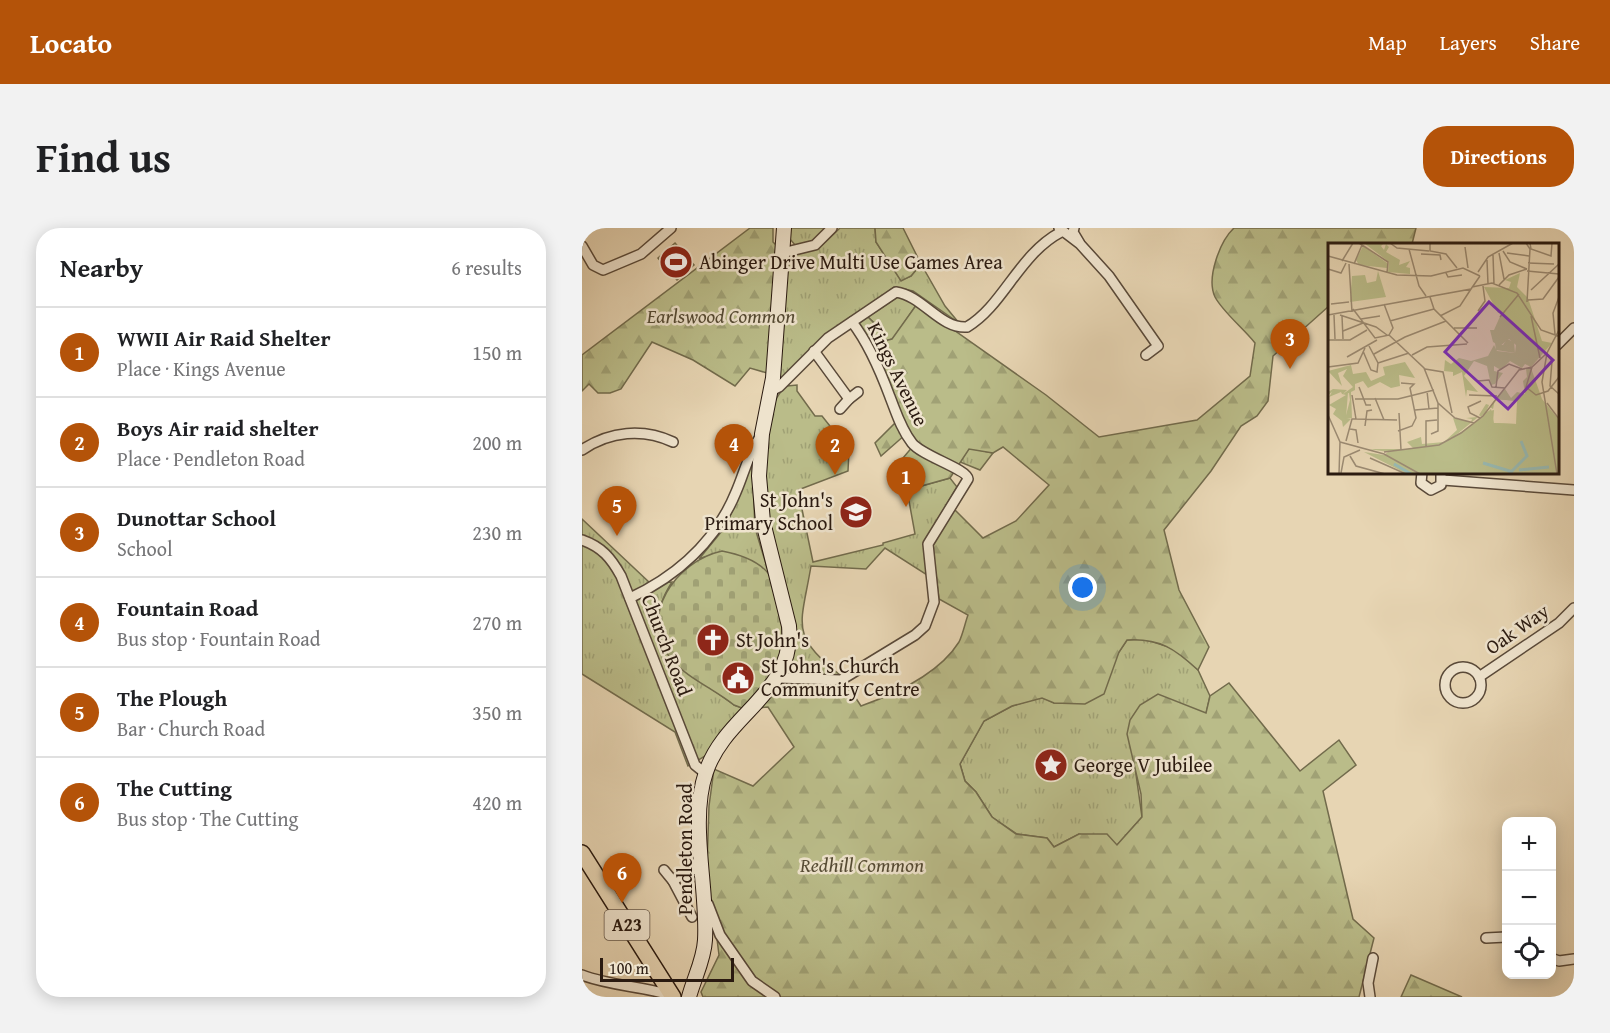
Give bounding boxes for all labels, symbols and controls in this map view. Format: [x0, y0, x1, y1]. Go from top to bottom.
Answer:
text: Locato [30, 22, 112, 63]
text: Map [1368, 27, 1407, 58]
text: Layers [1440, 27, 1497, 58]
text: Share [1530, 27, 1580, 58]
text: Find us [36, 126, 171, 187]
button: Directions [1423, 126, 1574, 187]
inset map [1328, 243, 1559, 474]
sports icon: Abinger Drive Multi Use Games Area [658, 244, 694, 280]
place label: Abinger Drive Multi Use Games Area [699, 247, 1003, 276]
text: Nearby [60, 248, 143, 287]
text: 6 results [451, 253, 522, 282]
park label: Earlswood Common [646, 301, 795, 330]
street label: Kings Avenue [861, 317, 936, 431]
pin: 3 [1270, 320, 1310, 369]
text: WWII Air Raid Shelter [117, 322, 331, 354]
text: 1 [74, 338, 85, 367]
text: 150 m [472, 338, 522, 367]
text: Place · Kings Avenue [117, 354, 286, 383]
text: Boys Air raid shelter [117, 412, 319, 444]
pin: 4 [714, 424, 754, 474]
pin: 2 [816, 426, 854, 475]
text: 2 [74, 428, 85, 457]
text: 200 m [472, 428, 522, 457]
text: Place · Pendleton Road [117, 444, 305, 473]
pin: 1 [886, 458, 926, 507]
place label: St John's Primary School [704, 485, 833, 537]
pin: 5 [597, 486, 636, 536]
school or university icon: St John's Primary School [838, 494, 874, 530]
text: Dunottar School [117, 502, 276, 534]
text: 3 [74, 518, 85, 547]
text: 230 m [472, 518, 522, 547]
text: School [117, 534, 173, 563]
your location [1068, 573, 1097, 602]
street label: Church Road [635, 590, 700, 700]
text: Fountain Road [117, 592, 258, 624]
street label: Oak Way [1479, 596, 1554, 661]
text: 4 [74, 608, 85, 637]
text: 270 m [472, 608, 522, 637]
church icon: St John's [695, 622, 731, 658]
text: Bus stop · Fountain Road [117, 624, 320, 653]
place label: St John's [736, 625, 809, 654]
place label: St John's Church Community Centre [761, 651, 920, 703]
public building icon: St John's Church Community Centre [720, 660, 756, 696]
text: The Plough [117, 682, 227, 714]
text: 5 [74, 698, 85, 727]
text: 350 m [472, 698, 522, 727]
text: Bar · Church Road [117, 714, 265, 743]
place icon: George V Jubilee [1033, 747, 1069, 783]
place label: George V Jubilee [1074, 750, 1212, 779]
text: The Cutting [117, 772, 232, 804]
street label: Pendleton Road [670, 783, 699, 915]
text: 6 [74, 788, 85, 817]
text: 420 m [472, 788, 522, 817]
text: Bus stop · The Cutting [117, 804, 298, 833]
map controls [1502, 817, 1556, 979]
button: + [1502, 817, 1556, 871]
park label: Redhill Common [799, 850, 924, 879]
pin: 6 [602, 854, 642, 903]
button: − [1502, 871, 1556, 925]
road number: A23 [604, 910, 650, 940]
button: locate [1502, 925, 1556, 979]
scale bar [600, 955, 734, 982]
text: 100 m [609, 956, 649, 980]

